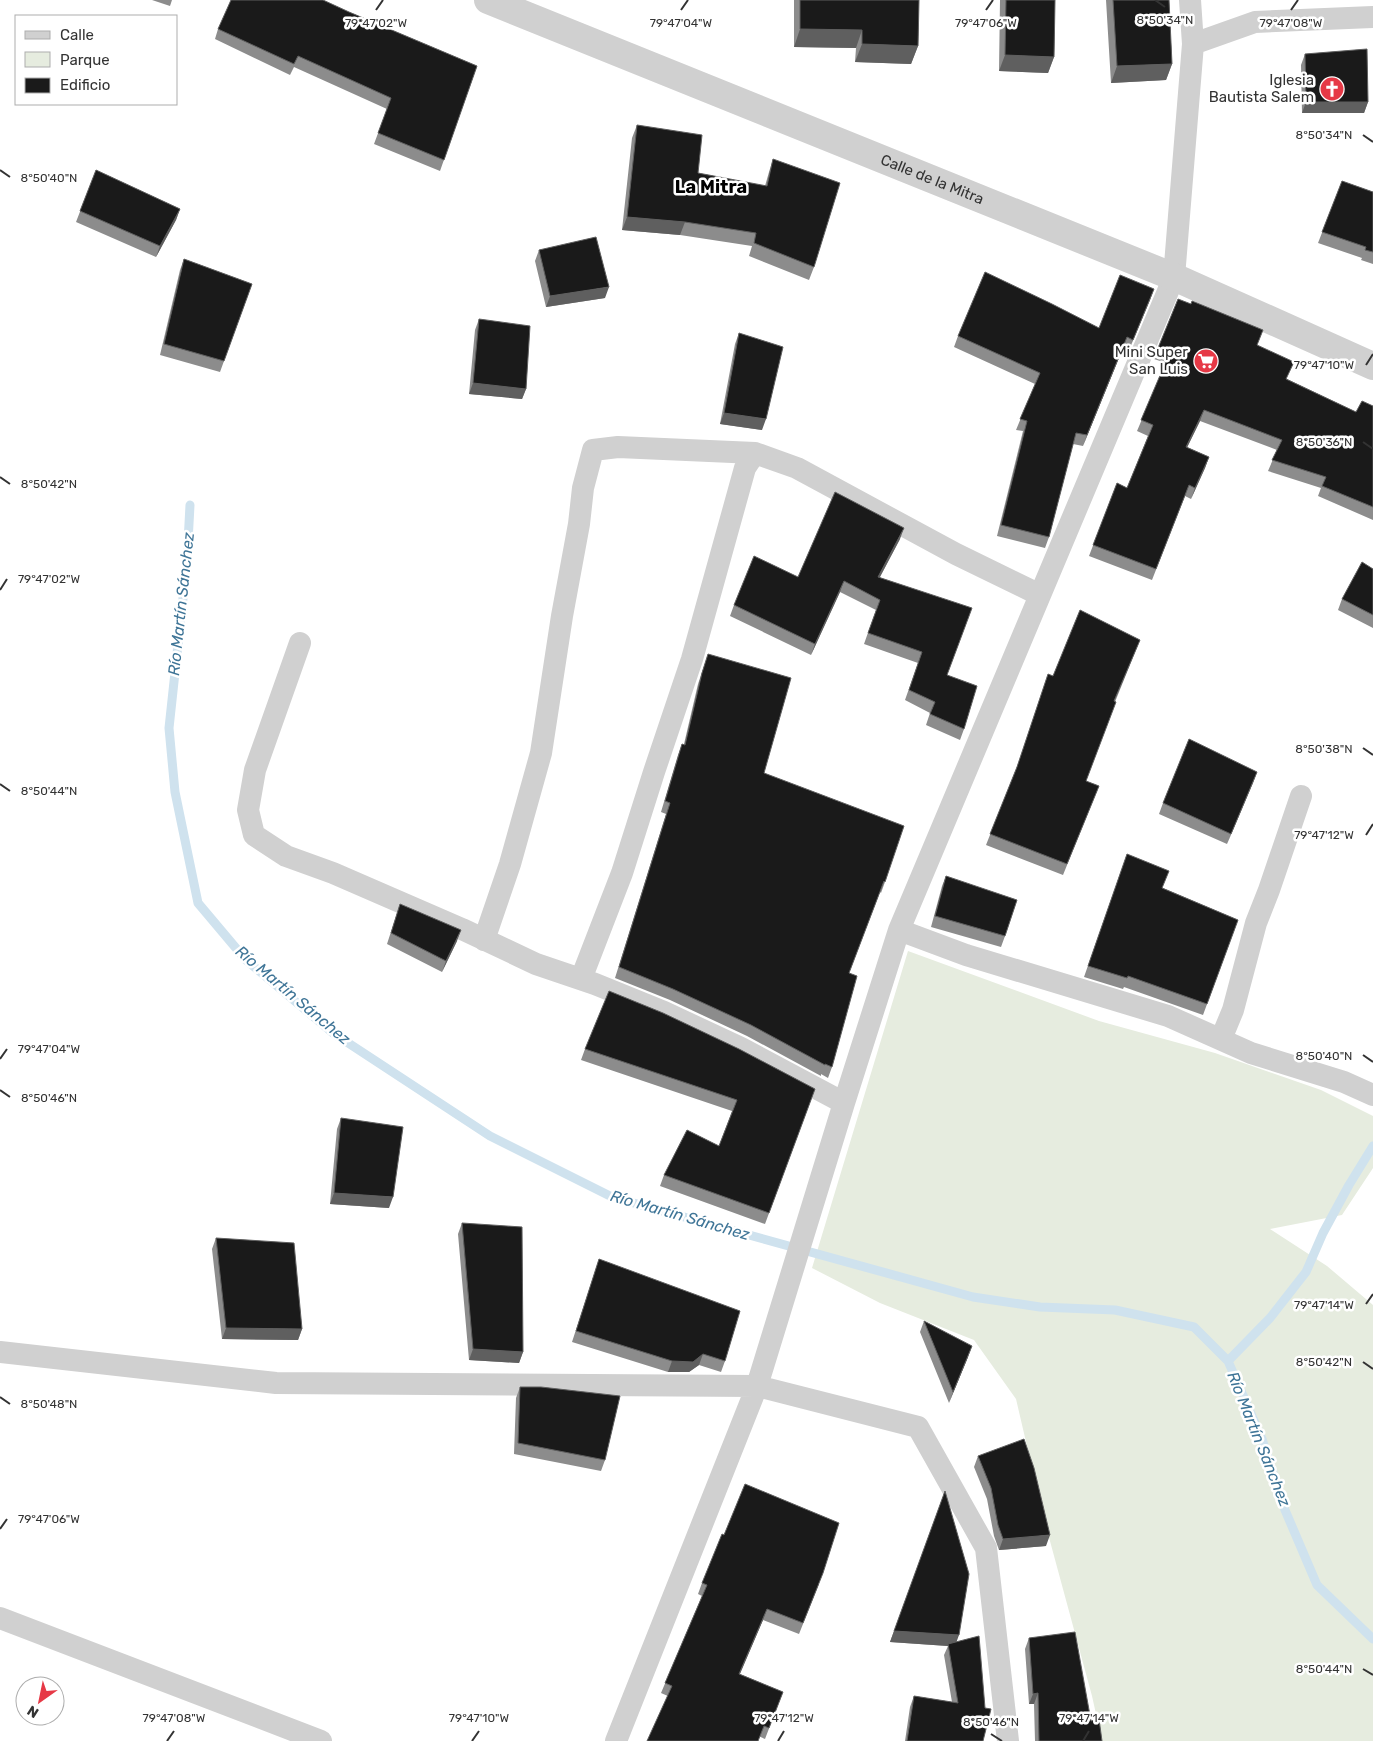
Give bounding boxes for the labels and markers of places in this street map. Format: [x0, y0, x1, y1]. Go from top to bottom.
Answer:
place label: Iglesia Bautista Salem [1209, 71, 1314, 106]
church icon: Iglesia Bautista Salem [1319, 76, 1345, 102]
place label: Mini Super San Luis [1115, 343, 1188, 378]
supermarket icon: Mini Super San Luis [1193, 348, 1219, 374]

